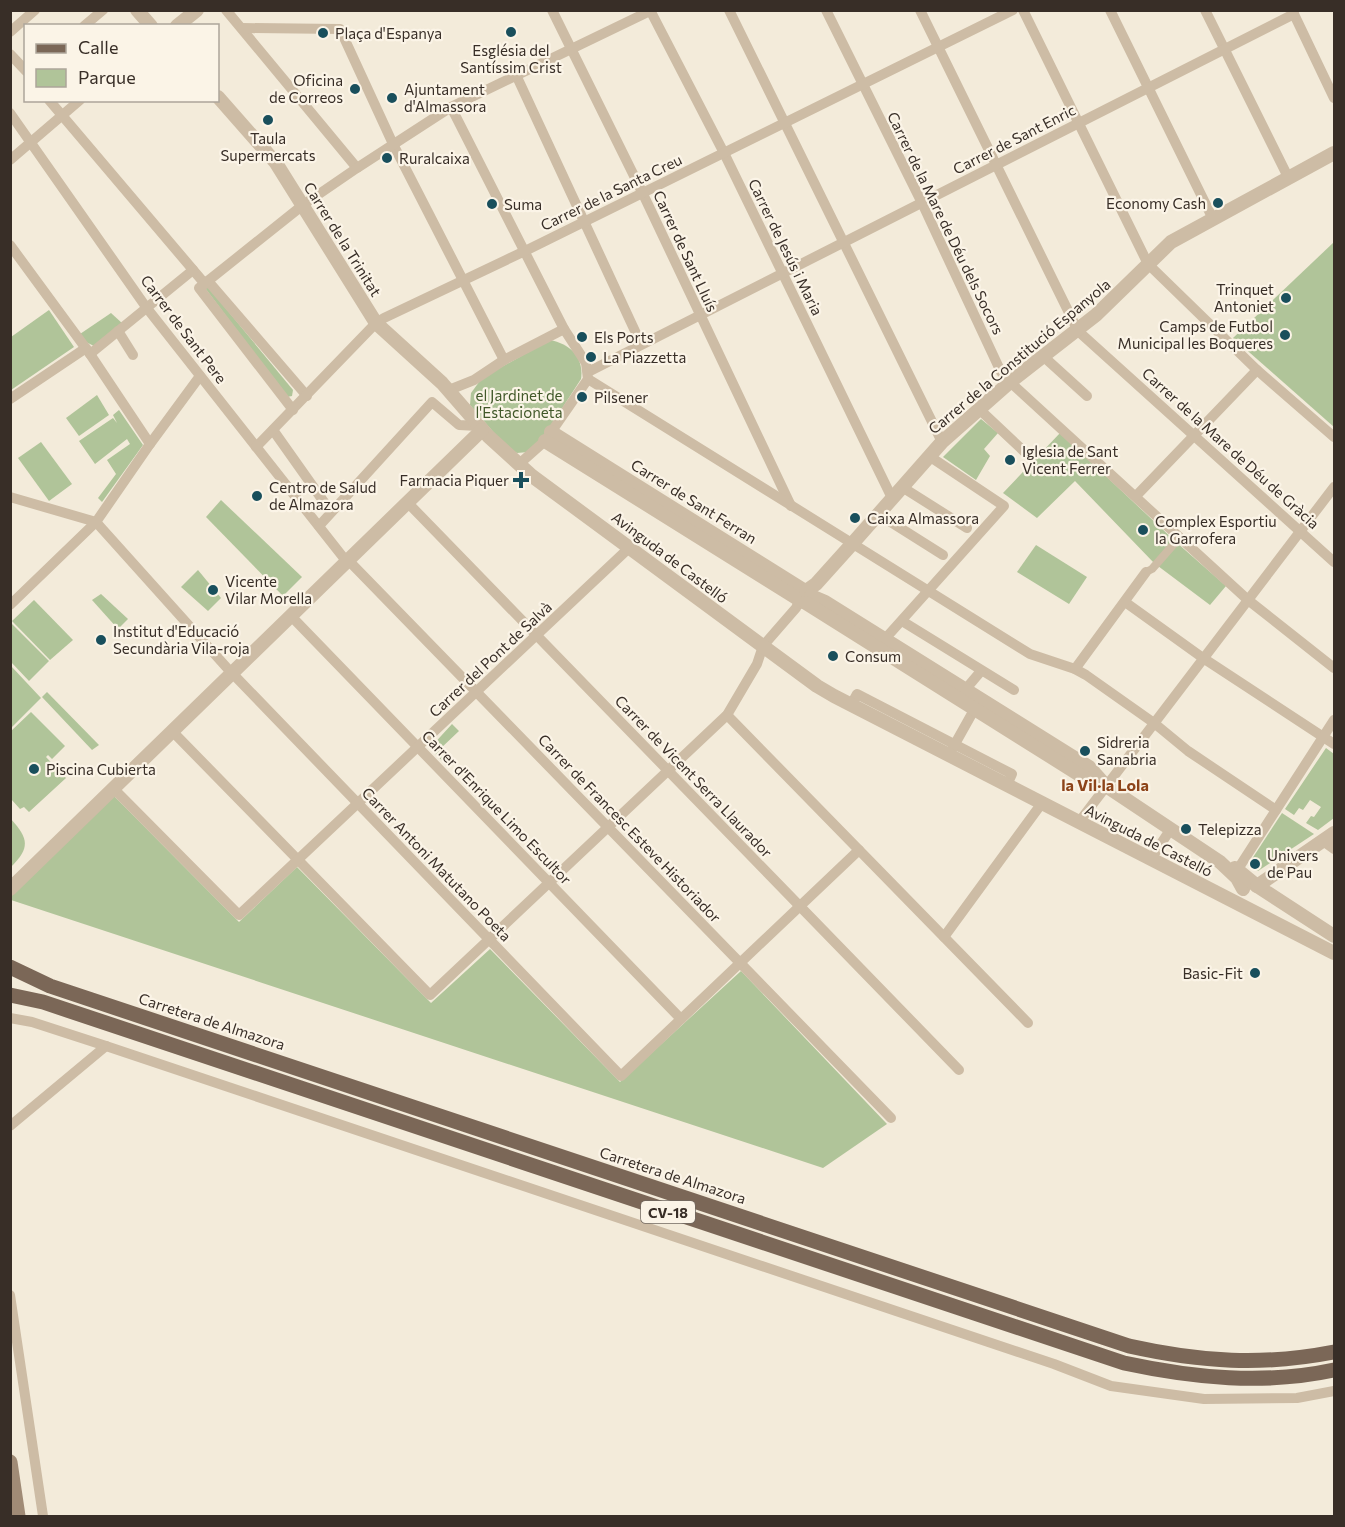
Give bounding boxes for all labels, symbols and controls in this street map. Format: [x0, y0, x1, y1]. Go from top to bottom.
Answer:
legend [24, 24, 219, 102]
place label: Plaça d'Espanya [335, 24, 442, 42]
marker: Església del Santíssim Crist [504, 25, 518, 39]
marker: Plaça d'Espanya [316, 26, 330, 40]
text: Calle [78, 36, 118, 58]
place label: Església del Santíssim Crist [460, 41, 562, 76]
text: Parque [78, 66, 136, 88]
place label: Oficina de Correos [269, 71, 343, 106]
place label: Ajuntament d'Almassora [404, 80, 486, 115]
marker: Oficina de Correos [348, 82, 362, 96]
marker: Ajuntament d'Almassora [385, 91, 399, 105]
street label: Carrer de Sant Enric [950, 100, 1078, 178]
street label: Carrer de la Mare de Déu dels Socors [884, 109, 1008, 337]
marker: Taula Supermercats [261, 113, 275, 127]
place label: Taula Supermercats [221, 129, 316, 164]
place label: Ruralcaixa [399, 149, 470, 167]
street label: Carrer de la Santa Creu [537, 150, 685, 234]
marker: Ruralcaixa [380, 151, 394, 165]
street label: Carrer de Jesús i Maria [745, 176, 827, 318]
street label: Carrer de la Trinitat [301, 179, 385, 299]
street label: Carrer de Sant Lluís [650, 187, 722, 315]
place label: Economy Cash [1106, 194, 1206, 212]
place label: Suma [504, 195, 542, 213]
marker: Economy Cash [1211, 196, 1225, 210]
marker: Suma [485, 197, 499, 211]
street label: Carrer de Sant Pere [137, 271, 231, 387]
street label: Carrer de la Constitució Espanyola [924, 275, 1114, 437]
place label: Trinquet Antoniet [1214, 280, 1274, 315]
marker: Trinquet Antoniet [1279, 291, 1293, 305]
place label: Camps de Futbol Municipal les Boqueres [1118, 317, 1273, 352]
place label: Els Ports [594, 328, 654, 346]
marker: Camps de Futbol Municipal les Boqueres [1278, 328, 1292, 342]
marker: Els Ports [575, 330, 589, 344]
place label: La Piazzetta [603, 348, 686, 366]
marker: La Piazzetta [584, 350, 598, 364]
street label: Carrer de la Mare de Déu de Gràcia [1139, 364, 1323, 532]
park label: el Jardinet de l'Estacioneta [475, 386, 563, 421]
place label: Pilsener [594, 388, 648, 406]
marker: Pilsener [575, 390, 589, 404]
place label: Iglesia de Sant Vicent Ferrer [1022, 442, 1118, 477]
marker: Iglesia de Sant Vicent Ferrer [1003, 453, 1017, 467]
street label: Carrer de Sant Ferran [628, 455, 760, 547]
place label: Farmacia Piquer [400, 471, 509, 489]
marker: Farmacia Piquer [514, 473, 528, 487]
place label: Centro de Salud de Almazora [269, 478, 376, 513]
marker: Centro de Salud de Almazora [250, 489, 264, 503]
street label: Avinguda de Castelló [608, 507, 732, 607]
place label: Caixa Almassora [867, 509, 979, 527]
marker: Caixa Almassora [848, 511, 862, 525]
place label: Complex Esportiu la Garrofera [1155, 512, 1277, 547]
marker: Complex Esportiu la Garrofera [1136, 523, 1150, 537]
place label: Vicente Vilar Morella [225, 572, 312, 607]
marker: Vicente Vilar Morella [206, 583, 220, 597]
street label: Carrer del Pont de Salvà [425, 598, 555, 720]
place label: Institut d'Educació Secundària Vila-roja [113, 622, 250, 657]
marker: Institut d'Educació Secundària Vila-roja [94, 633, 108, 647]
place label: Consum [845, 647, 901, 665]
marker: Consum [826, 649, 840, 663]
street label: Carrer de Vicent Serra Llaurador [612, 691, 776, 861]
street label: Carrer d'Enrique Limo Escultor [419, 726, 575, 888]
street label: Carrer de Francesc Esteve Historiador [535, 730, 725, 926]
place label: Sidreria Sanabria [1097, 733, 1157, 768]
marker: Sidreria Sanabria [1078, 744, 1092, 758]
place label: Piscina Cubierta [46, 760, 156, 778]
marker: Piscina Cubierta [27, 762, 41, 776]
district label: la Vil·la Lola [1061, 775, 1149, 794]
street label: Carrer Antoni Matutano Poeta [359, 783, 515, 945]
street label: Avinguda de Castelló [1082, 800, 1216, 880]
place label: Telepizza [1198, 820, 1262, 838]
marker: Telepizza [1179, 822, 1193, 836]
place label: Univers de Pau [1267, 846, 1318, 881]
marker: Univers de Pau [1248, 857, 1262, 871]
place label: Basic-Fit [1182, 964, 1243, 982]
marker: Basic-Fit [1248, 966, 1262, 980]
street label: Carretera de Almazora [137, 989, 287, 1053]
street label: Carretera de Almazora [598, 1143, 748, 1207]
road number: CV-18 [641, 1201, 695, 1223]

